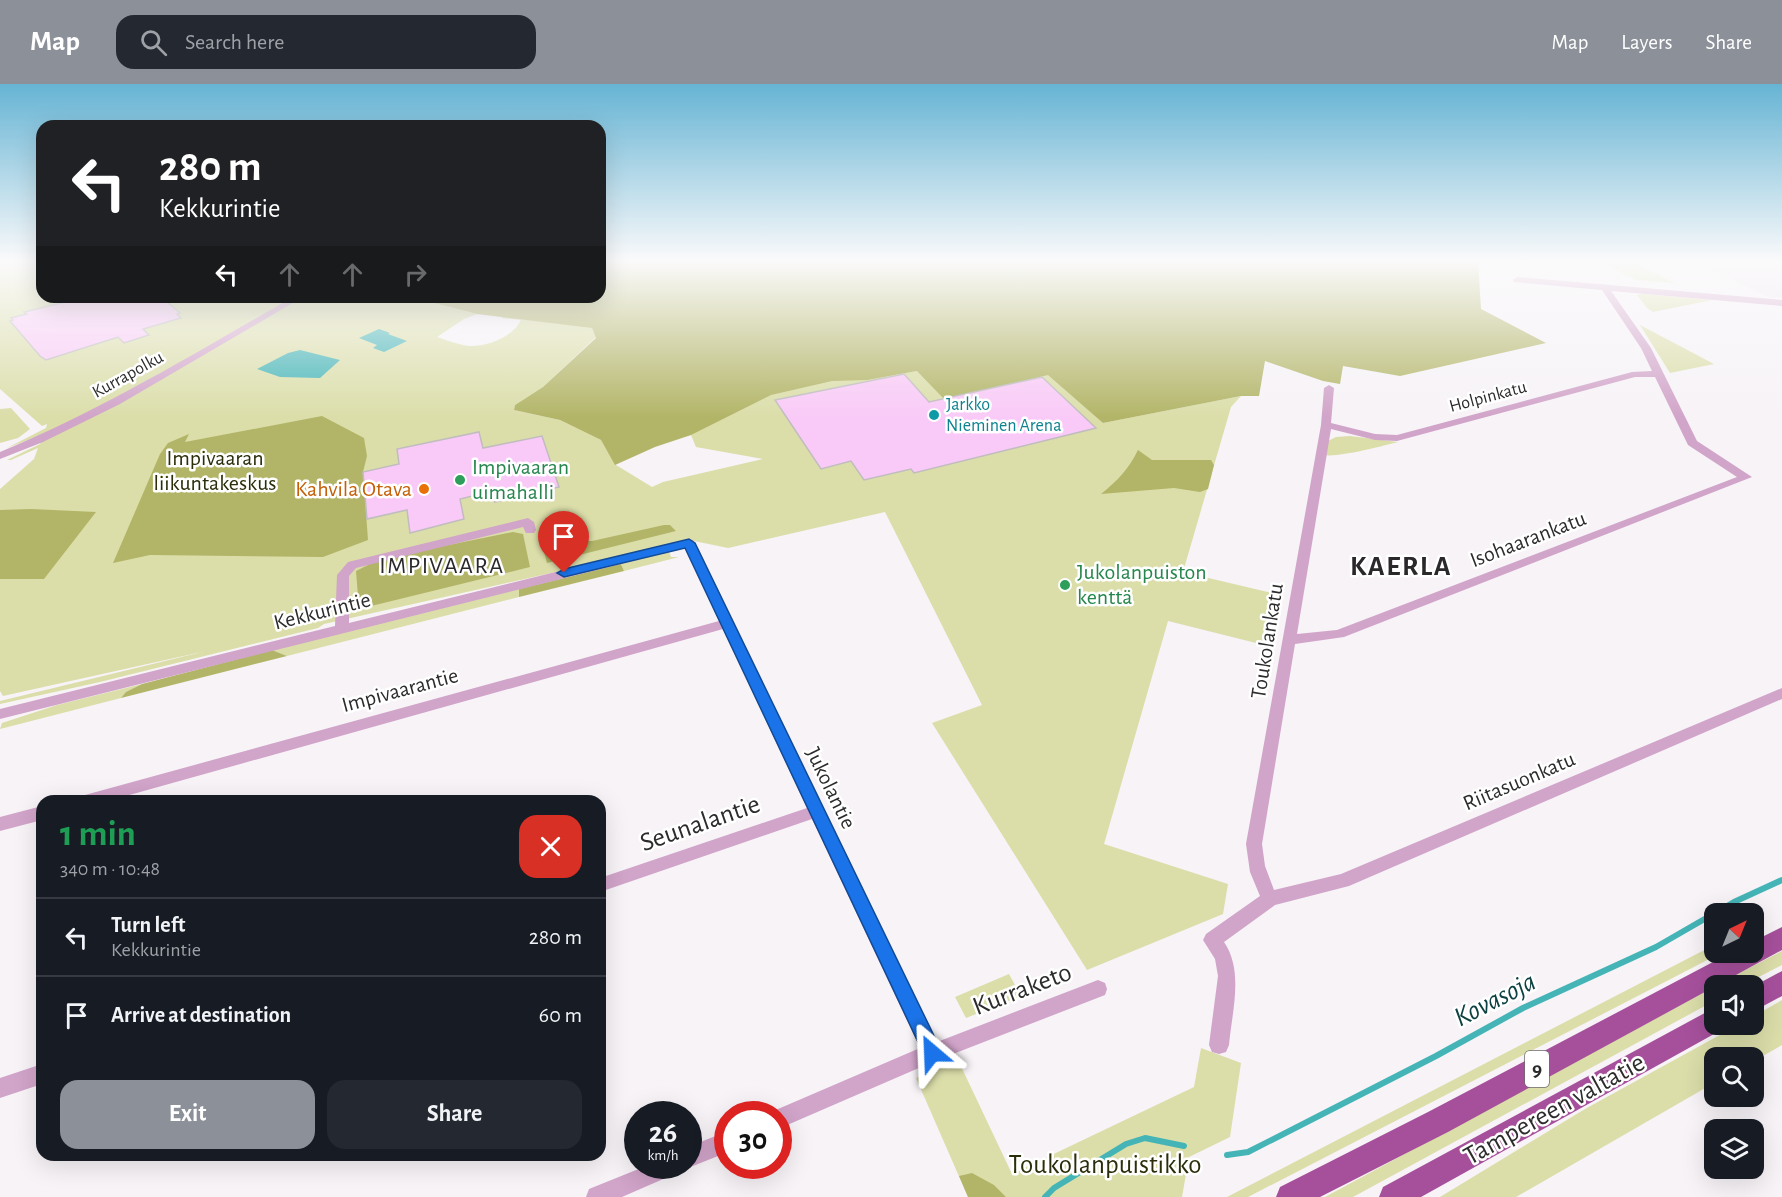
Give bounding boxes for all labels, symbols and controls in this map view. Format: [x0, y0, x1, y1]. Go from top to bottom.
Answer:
search box [116, 15, 536, 69]
icon: search [137, 26, 170, 59]
text: Map [30, 28, 80, 56]
text: Search here [185, 31, 284, 53]
text: Map [1552, 32, 1588, 53]
text: Layers [1621, 32, 1672, 53]
text: Share [1705, 32, 1752, 53]
icon: left [60, 144, 138, 222]
text: 280 m [159, 146, 262, 188]
text: Kekkurintie [159, 195, 281, 222]
icon: left [210, 258, 243, 291]
icon: ahead [273, 258, 306, 291]
icon: ahead [336, 258, 369, 291]
icon: right [399, 258, 432, 291]
street label: Kurrapolku [89, 348, 167, 402]
street label: Holpinkatu [1447, 378, 1529, 416]
place label: Jarkko Nieminen Arena [946, 396, 1061, 435]
marker: Jarkko Nieminen Arena [927, 408, 941, 422]
park label: Impivaaran liikuntakeskus [153, 447, 277, 494]
place label: Impivaaran uimahalli [472, 456, 569, 503]
marker: Impivaaran uimahalli [453, 473, 467, 487]
place label: Kahvila Otava [295, 478, 412, 500]
marker: Kahvila Otava [417, 482, 431, 496]
street label: Isohaarankatu [1467, 507, 1589, 571]
pin [538, 511, 589, 573]
icon: arrive [547, 520, 580, 553]
district label: KAERLA [1350, 553, 1452, 581]
district label: IMPIVAARA [379, 554, 505, 578]
place label: Jukolanpuiston kenttä [1077, 561, 1207, 608]
marker: Jukolanpuiston kenttä [1058, 578, 1072, 592]
street label: Toukolankatu [1247, 582, 1287, 700]
street label: Kekkurintie [271, 588, 373, 634]
street label: Impivaarantie [339, 664, 461, 716]
street label: Jukolantie [802, 744, 860, 832]
street label: Riitasuonkatu [1460, 748, 1578, 814]
street label: Seunalantie [637, 790, 763, 856]
button: close [519, 815, 582, 878]
text: 1 min [60, 816, 136, 852]
text: 340 m · 10:48 [60, 859, 160, 879]
north arrow [1704, 903, 1764, 963]
map controls [1704, 903, 1764, 1179]
text: Turn left [111, 914, 185, 936]
icon: left [60, 921, 93, 954]
text: 280 m [529, 926, 582, 948]
text: Kekkurintie [111, 940, 201, 960]
street label: Kurraketo [969, 958, 1075, 1020]
water label: Kovasoja [1450, 968, 1540, 1032]
button: sound [1704, 975, 1764, 1035]
icon: arrive [60, 999, 93, 1032]
text: Arrive at destination [111, 1004, 291, 1026]
text: 60 m [539, 1004, 582, 1026]
position arrow [900, 1021, 964, 1085]
button: search [1704, 1047, 1764, 1107]
street label: Tampereen valtatie [1459, 1048, 1649, 1170]
road number: 9 [1525, 1051, 1549, 1087]
button: Exit [60, 1080, 315, 1149]
button: Share [327, 1080, 582, 1149]
speed limit sign: 30 [714, 1101, 792, 1179]
text: 26 [649, 1118, 677, 1148]
button: layers [1704, 1119, 1764, 1179]
text: km/h [648, 1148, 678, 1163]
park label: Toukolanpuistikko [1008, 1151, 1202, 1178]

